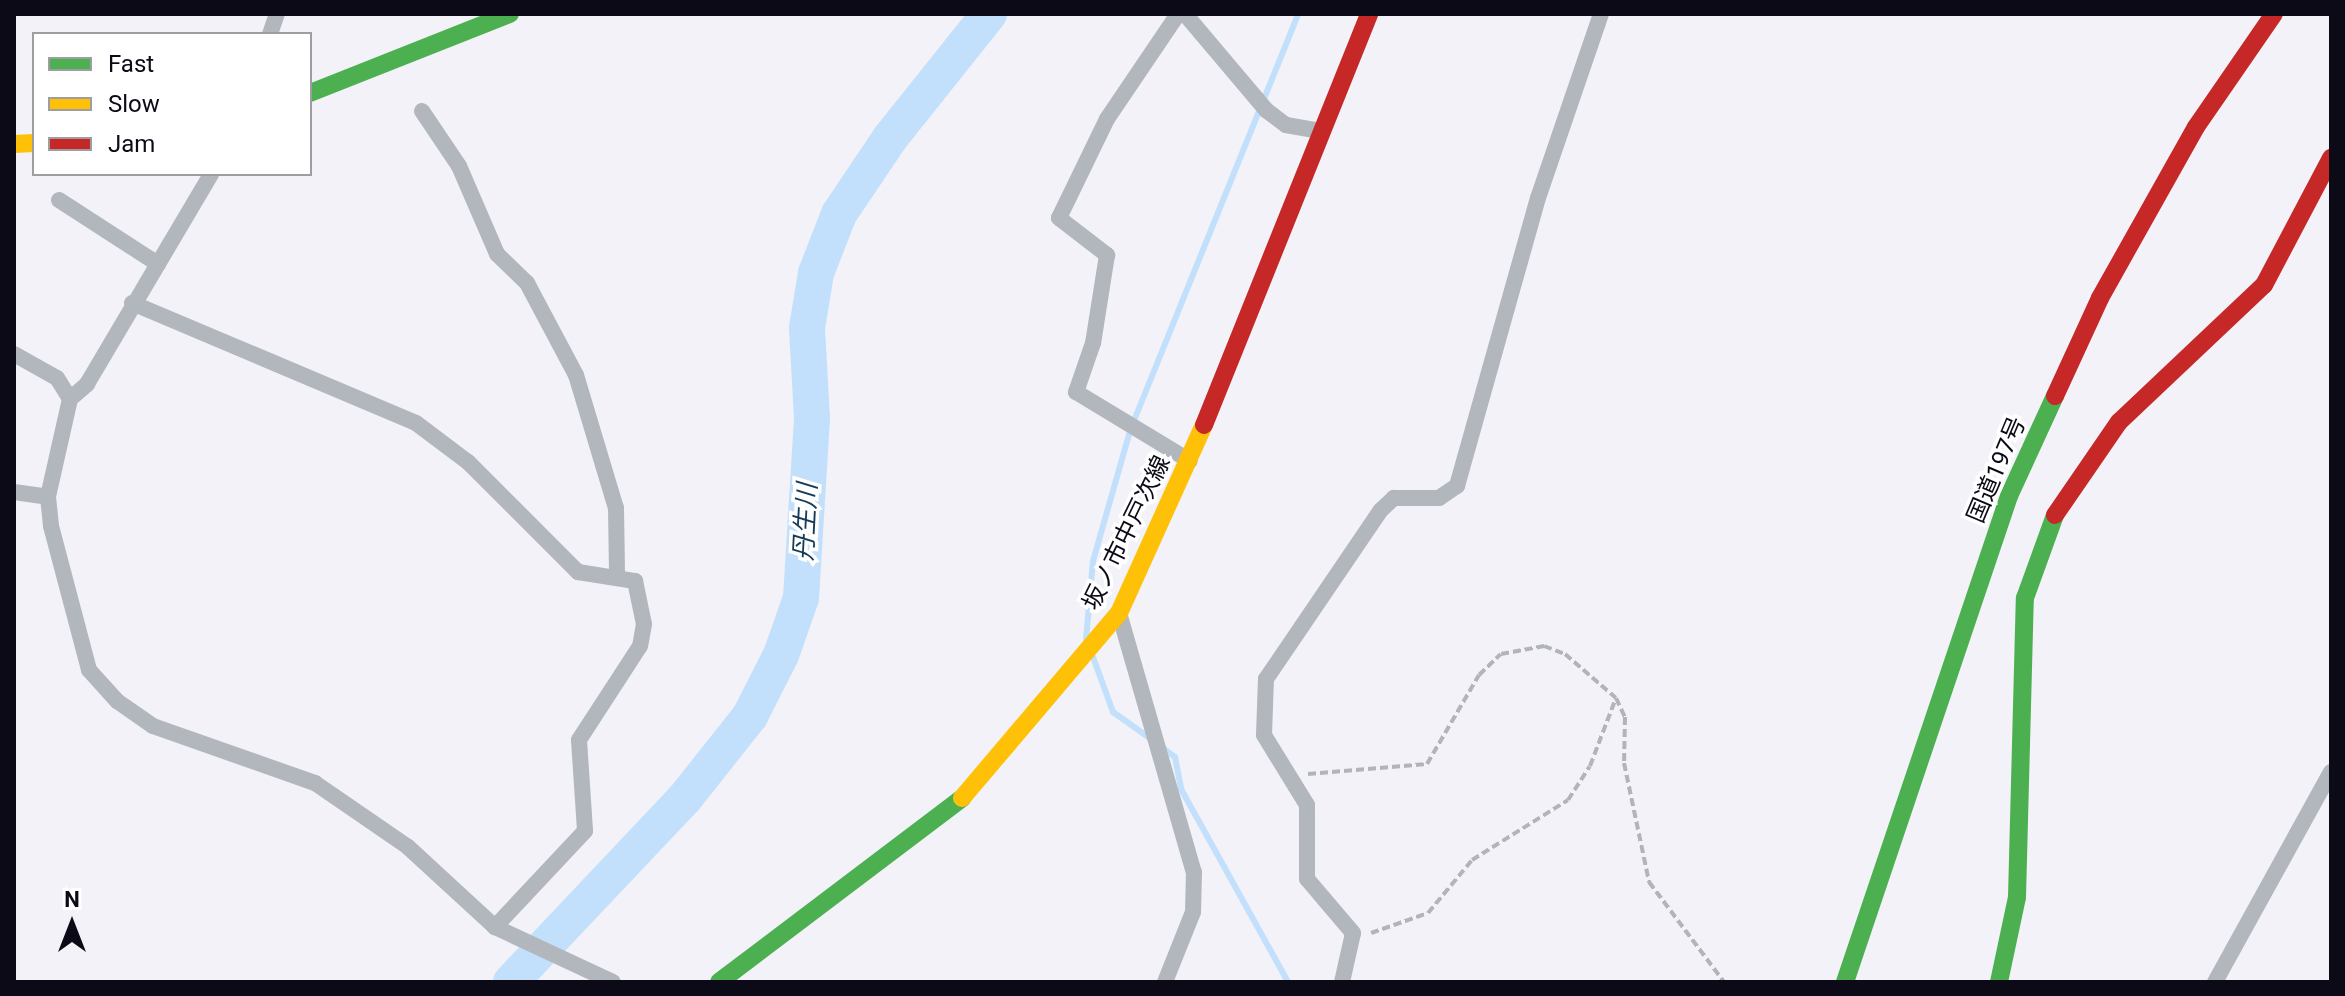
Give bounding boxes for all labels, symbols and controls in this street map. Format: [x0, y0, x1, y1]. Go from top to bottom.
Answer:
legend [32, 32, 312, 176]
text: Fast [108, 50, 154, 78]
text: Slow [108, 90, 160, 118]
text: Jam [108, 130, 155, 158]
street label: 国道197号 [1962, 413, 2032, 527]
street label: 坂ノ市中戸次線 [1077, 451, 1177, 615]
water label: 丹生川 [788, 482, 824, 562]
north arrow [32, 884, 112, 964]
text: N [64, 887, 80, 912]

